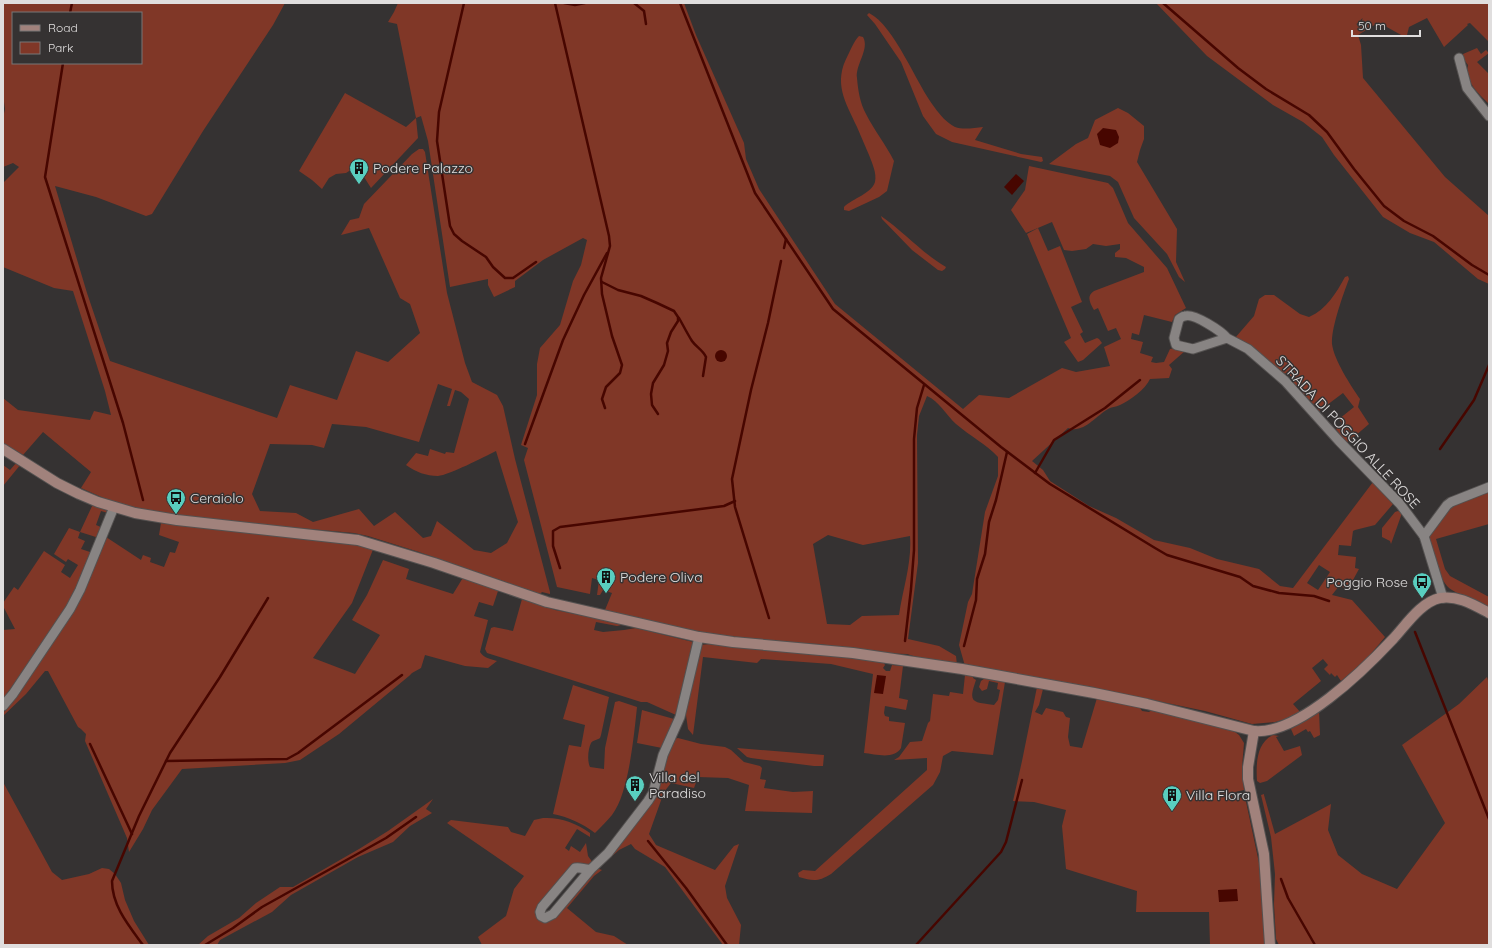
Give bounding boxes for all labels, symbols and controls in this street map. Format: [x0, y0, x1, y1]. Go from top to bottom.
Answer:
legend [12, 12, 142, 64]
scale bar [1352, 12, 1420, 38]
text: 50 m [1358, 18, 1386, 33]
text: Road [48, 20, 78, 35]
text: Park [48, 40, 73, 55]
building icon: Podere Palazzo [348, 157, 370, 185]
place label: Podere Palazzo [373, 159, 473, 177]
street label: STRADA DI POGGIO ALLE ROSE [1272, 352, 1424, 512]
bus stop icon: Ceraiolo [165, 487, 187, 515]
place label: Ceraiolo [190, 489, 244, 507]
building icon: Podere Oliva [595, 566, 617, 594]
place label: Podere Oliva [620, 568, 703, 586]
bus stop icon: Poggio Rose [1411, 571, 1433, 599]
place label: Poggio Rose [1326, 573, 1408, 591]
place label: Villa del Paradiso [649, 768, 706, 802]
building icon: Villa del Paradiso [624, 774, 646, 802]
building icon: Villa Flora [1161, 784, 1183, 812]
place label: Villa Flora [1186, 786, 1250, 804]

